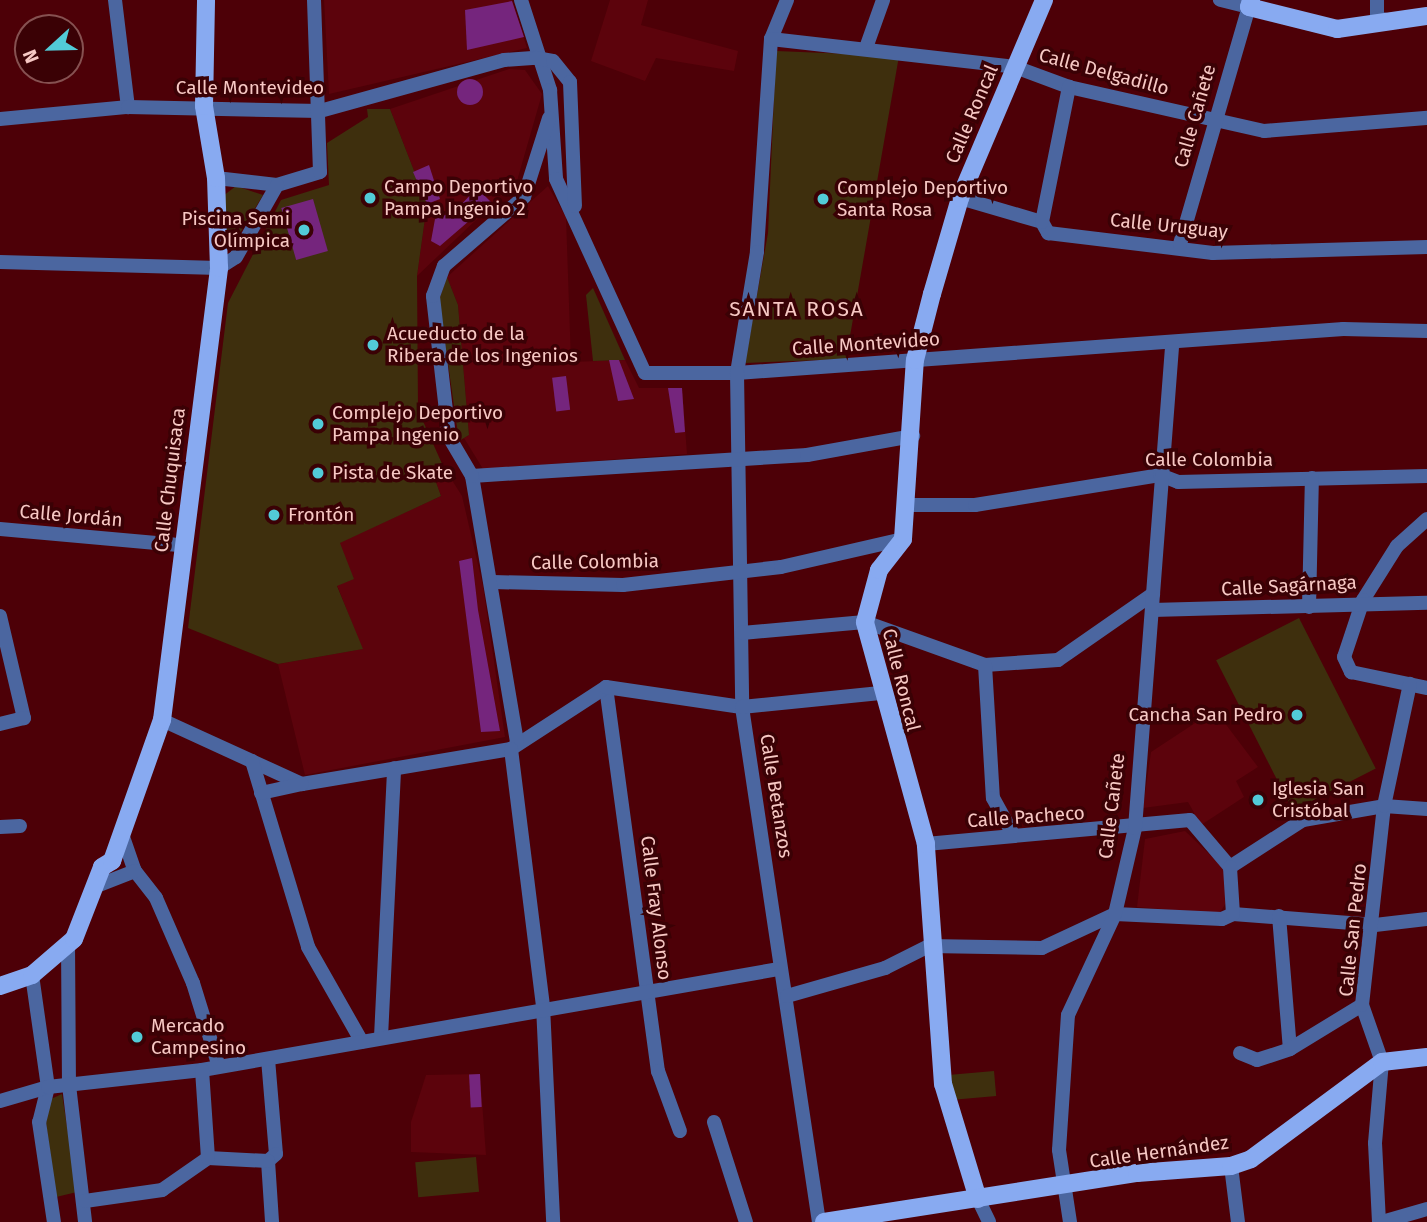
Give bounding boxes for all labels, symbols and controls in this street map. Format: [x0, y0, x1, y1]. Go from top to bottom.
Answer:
north arrow [14, 14, 84, 84]
street label: Calle Delgadillo [1036, 44, 1172, 100]
text: N [18, 46, 44, 66]
street label: Calle Roncal [941, 61, 1003, 167]
street label: Calle Cañete [1169, 62, 1221, 170]
street label: Calle Montevideo [176, 77, 324, 99]
place label: Campo Deportivo Pampa Ingenio 2 [384, 176, 533, 220]
place label: Complejo Deportivo Santa Rosa [837, 177, 1008, 221]
marker: Campo Deportivo Pampa Ingenio 2 [362, 190, 378, 206]
marker: Complejo Deportivo Santa Rosa [815, 191, 831, 207]
place label: Piscina Semi Olímpica [181, 208, 290, 252]
street label: Calle Uruguay [1109, 208, 1229, 244]
marker: Piscina Semi Olímpica [296, 222, 312, 238]
district label: SANTA ROSA [730, 296, 864, 322]
place label: Acueducto de la Ribera de los Ingenios [387, 323, 578, 367]
street label: Calle Montevideo [791, 327, 941, 361]
marker: Acueducto de la Ribera de los Ingenios [365, 337, 381, 353]
place label: Complejo Deportivo Pampa Ingenio [332, 402, 503, 446]
street label: Calle Chuquisaca [150, 406, 190, 554]
marker: Complejo Deportivo Pampa Ingenio [310, 416, 326, 432]
street label: Calle Colombia [1145, 449, 1273, 471]
place label: Pista de Skate [332, 462, 453, 484]
marker: Pista de Skate [310, 465, 326, 481]
street label: Calle Jordán [18, 500, 124, 532]
place label: Frontón [288, 504, 354, 526]
marker: Frontón [266, 507, 282, 523]
street label: Calle Colombia [531, 549, 659, 575]
street label: Calle Sagárnaga [1221, 571, 1357, 601]
street label: Calle Roncal [877, 626, 925, 734]
place label: Cancha San Pedro [1129, 704, 1283, 726]
marker: Cancha San Pedro [1289, 707, 1305, 723]
street label: Calle Betanzos [755, 732, 797, 860]
street label: Calle Cañete [1094, 752, 1130, 860]
place label: Iglesia San Cristóbal [1272, 778, 1365, 822]
marker: Iglesia San Cristóbal [1250, 792, 1266, 808]
street label: Calle Pacheco [966, 802, 1086, 832]
street label: Calle Fray Alonso [636, 834, 676, 982]
street label: Calle San Pedro [1335, 862, 1371, 998]
place label: Mercado Campesino [151, 1015, 246, 1059]
marker: Mercado Campesino [129, 1029, 145, 1045]
street label: Calle Hernández [1088, 1131, 1230, 1173]

